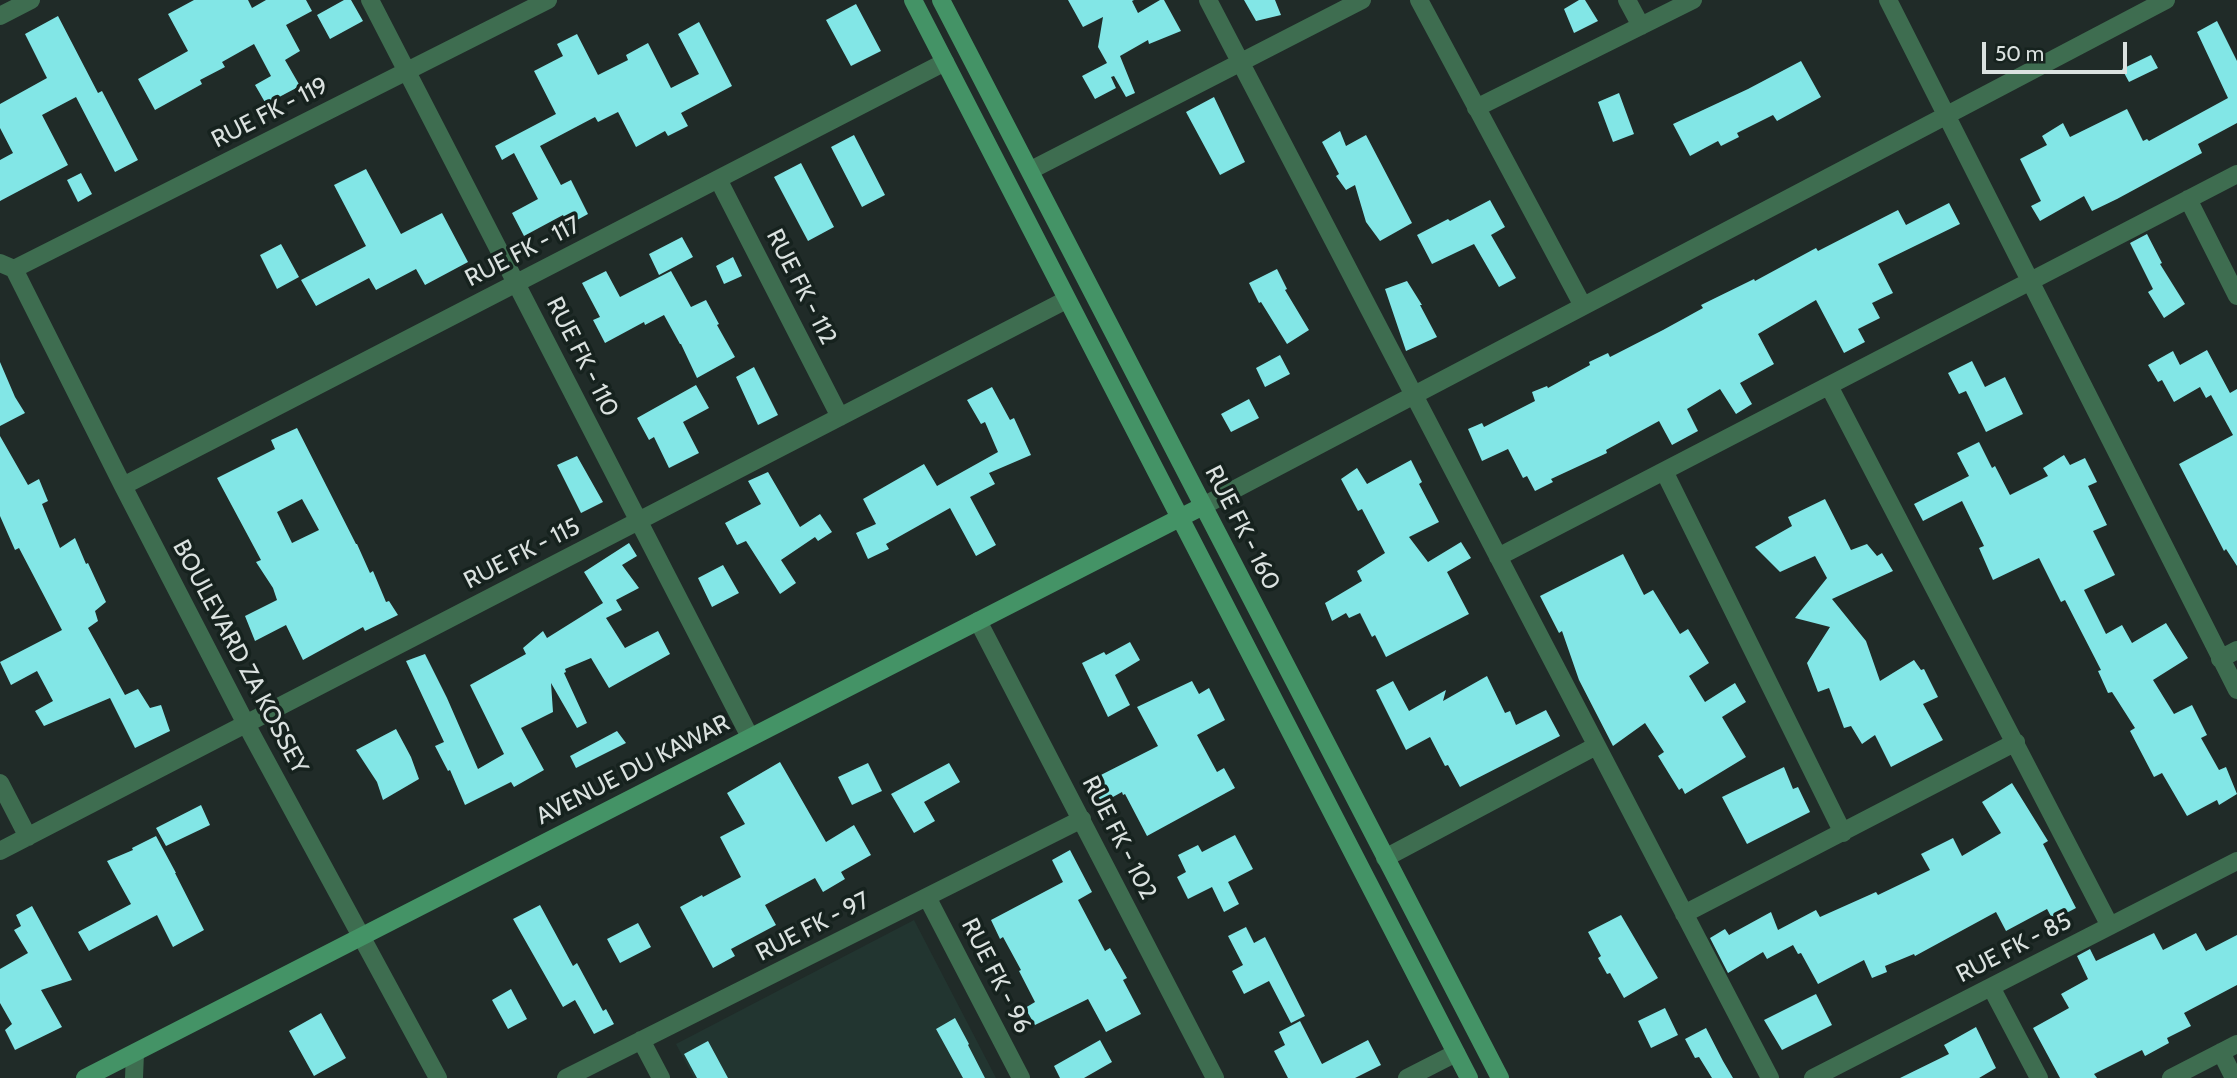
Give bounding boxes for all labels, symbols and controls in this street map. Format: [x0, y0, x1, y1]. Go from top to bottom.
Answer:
scale bar [1985, 28, 2130, 72]
text: 50 m [1995, 41, 2044, 66]
street label: RUE FK - 119 [207, 71, 333, 155]
street label: RUE FK - 117 [461, 211, 585, 293]
street label: RUE FK - 112 [760, 224, 842, 350]
street label: RUE FK - 110 [540, 293, 624, 421]
street label: RUE FK - 160 [1198, 461, 1286, 595]
street label: RUE FK - 115 [459, 513, 585, 595]
street label: BOULEVARD ZA KOSSEY [166, 535, 314, 779]
street label: AVENUE DU KAWAR [531, 709, 735, 831]
street label: RUE FK - 102 [1076, 771, 1162, 905]
street label: RUE FK - 97 [752, 886, 874, 968]
street label: RUE FK - 85 [1952, 907, 2076, 989]
street label: RUE FK - 96 [955, 914, 1037, 1038]

